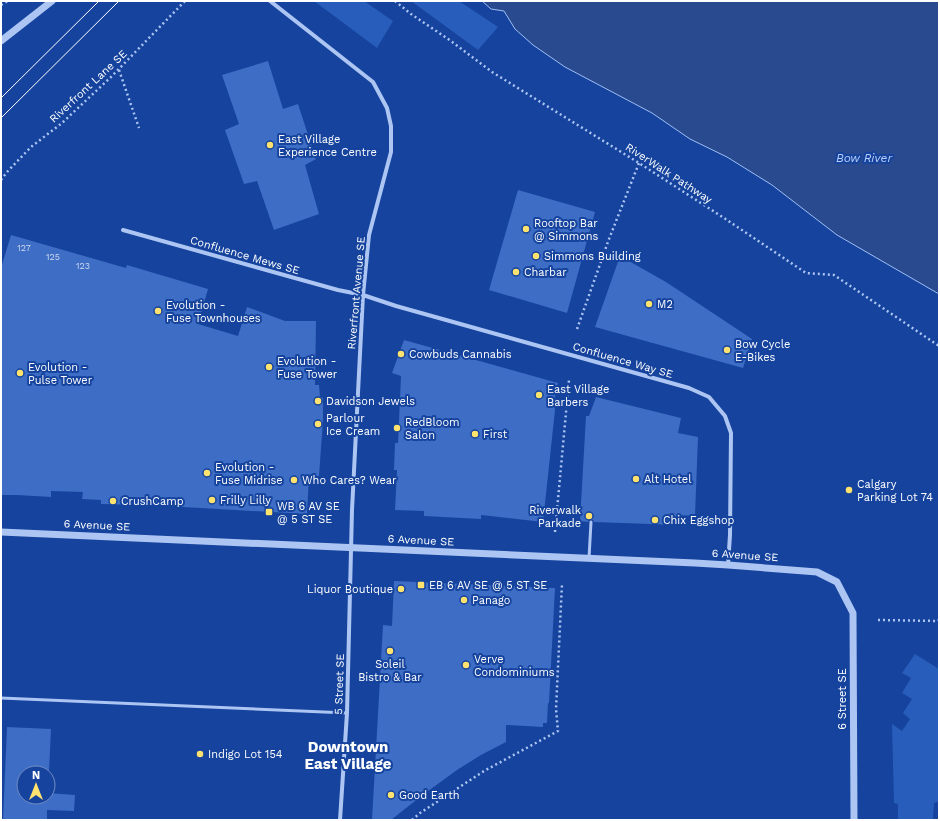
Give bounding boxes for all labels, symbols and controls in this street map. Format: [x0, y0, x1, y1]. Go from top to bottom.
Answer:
street label: Riverfront Lane SE [47, 47, 130, 126]
place label: East Village Experience Centre [278, 133, 377, 159]
marker: East Village Experience Centre [265, 140, 275, 150]
street label: RiverWalk Pathway [623, 141, 715, 207]
water label: Bow River [836, 151, 893, 165]
place label: Rooftop Bar @ Simmons [534, 217, 599, 243]
marker: Rooftop Bar @ Simmons [521, 224, 531, 234]
street label: Confluence Mews SE [189, 234, 301, 277]
street label: Riverfront Avenue SE [345, 236, 368, 350]
house number: 127 [17, 243, 31, 253]
place label: Simmons Building [544, 250, 641, 263]
marker: Simmons Building [531, 251, 541, 261]
house number: 125 [46, 252, 60, 262]
house number: 123 [76, 261, 90, 271]
place label: Charbar [524, 266, 567, 279]
marker: Charbar [511, 267, 521, 277]
place label: M2 [657, 298, 673, 311]
place label: Evolution - Fuse Townhouses [166, 299, 261, 325]
marker: M2 [644, 299, 654, 309]
marker: Evolution - Fuse Townhouses [153, 306, 163, 316]
place label: Bow Cycle E-Bikes [735, 338, 790, 364]
street label: Confluence Way SE [571, 340, 675, 381]
marker: Bow Cycle E-Bikes [722, 345, 732, 355]
place label: Cowbuds Cannabis [409, 348, 512, 361]
marker: Cowbuds Cannabis [396, 349, 406, 359]
place label: Evolution - Fuse Tower [277, 355, 338, 381]
place label: Evolution - Pulse Tower [28, 361, 93, 387]
marker: Evolution - Fuse Tower [264, 362, 274, 372]
marker: Evolution - Pulse Tower [15, 368, 25, 378]
place label: East Village Barbers [547, 383, 609, 409]
marker: East Village Barbers [534, 390, 544, 400]
place label: Davidson Jewels [326, 395, 415, 408]
marker: Davidson Jewels [313, 396, 323, 406]
place label: Parlour Ice Cream [326, 412, 380, 438]
place label: RedBloom Salon [405, 416, 460, 442]
marker: Parlour Ice Cream [313, 419, 323, 429]
marker: RedBloom Salon [392, 423, 402, 433]
place label: First [483, 428, 508, 441]
marker: First [470, 429, 480, 439]
place label: Evolution - Fuse Midrise [215, 461, 283, 487]
marker: Evolution - Fuse Midrise [202, 468, 212, 478]
place label: Alt Hotel [644, 473, 692, 486]
place label: Who Cares? Wear [302, 474, 397, 487]
marker: Alt Hotel [631, 474, 641, 484]
marker: Who Cares? Wear [289, 475, 299, 485]
place label: Calgary Parking Lot 74 [857, 478, 933, 504]
marker: Calgary Parking Lot 74 [844, 485, 854, 495]
place label: Frilly Lilly [220, 494, 271, 507]
place label: CrushCamp [121, 495, 184, 508]
marker: Frilly Lilly [207, 495, 217, 505]
marker: CrushCamp [108, 496, 118, 506]
place label: WB 6 AV SE @ 5 ST SE [277, 500, 340, 526]
place label: Riverwalk Parkade [529, 504, 581, 530]
marker: WB 6 AV SE @ 5 ST SE [264, 507, 274, 517]
marker: Riverwalk Parkade [584, 511, 594, 521]
place label: Chix Eggshop [663, 514, 735, 527]
marker: Chix Eggshop [650, 515, 660, 525]
street label: 6 Avenue SE [63, 517, 131, 534]
street label: 6 Avenue SE [387, 532, 455, 549]
street label: 6 Avenue SE [711, 547, 779, 564]
place label: EB 6 AV SE @ 5 ST SE [429, 579, 547, 592]
marker: EB 6 AV SE @ 5 ST SE [416, 580, 426, 590]
place label: Liquor Boutique [307, 583, 393, 596]
marker: Liquor Boutique [396, 584, 406, 594]
place label: Panago [472, 594, 510, 607]
marker: Panago [459, 595, 469, 605]
marker: Soleil Bistro & Bar [385, 646, 395, 656]
street label: 5 Street SE [332, 653, 347, 715]
place label: Verve Condominiums [474, 653, 555, 679]
place label: Soleil Bistro & Bar [358, 658, 422, 684]
marker: Verve Condominiums [461, 660, 471, 670]
street label: 6 Street SE [836, 668, 849, 730]
district label: Downtown East Village [305, 738, 392, 773]
place label: Indigo Lot 154 [208, 748, 283, 761]
marker: Indigo Lot 154 [195, 749, 205, 759]
north arrow [16, 765, 56, 805]
text: N [32, 769, 40, 782]
place label: Good Earth [399, 789, 460, 802]
marker: Good Earth [386, 790, 396, 800]

